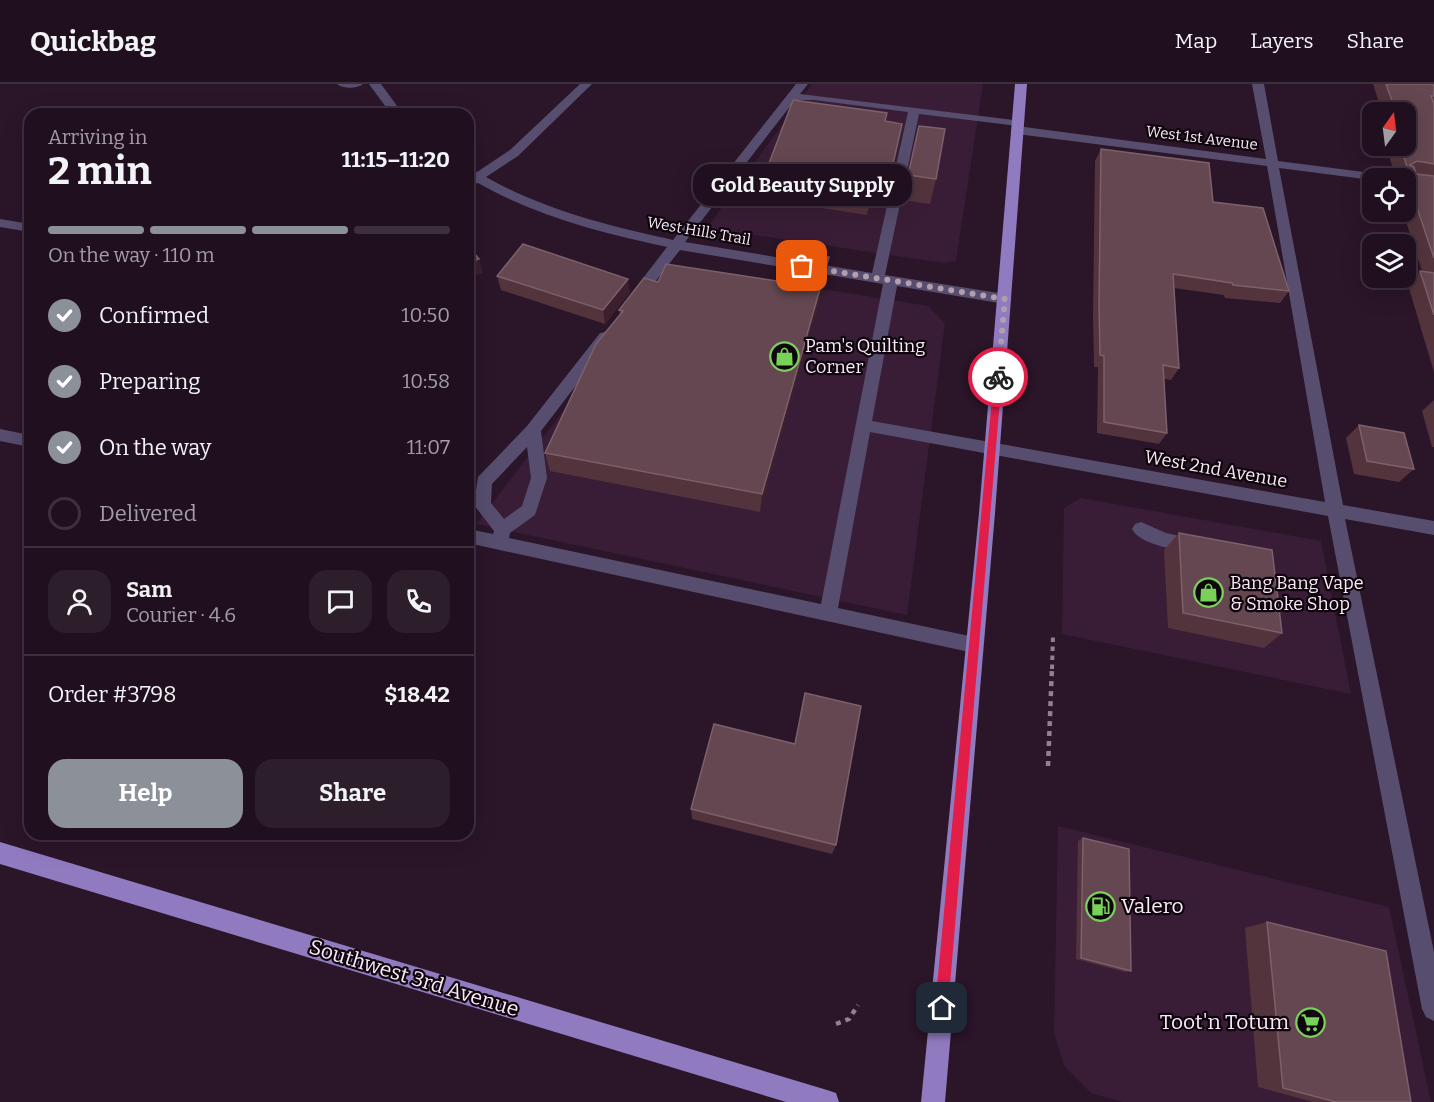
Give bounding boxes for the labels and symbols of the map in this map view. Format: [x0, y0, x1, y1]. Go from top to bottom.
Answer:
north arrow [1362, 102, 1416, 156]
street label: West 1st Avenue [1145, 122, 1259, 154]
callout: Gold Beauty Supply [692, 164, 912, 206]
street label: West Hills Trail [646, 213, 752, 249]
pin [776, 240, 827, 291]
place label: Pam's Quilting Corner [805, 335, 925, 378]
shop icon: Pam's Quilting Corner [768, 340, 800, 372]
courier [968, 347, 1028, 407]
street label: West 2nd Avenue [1143, 446, 1289, 492]
place label: Bang Bang Vape & Smoke Shop [1230, 572, 1364, 615]
shop icon: Bang Bang Vape & Smoke Shop [1193, 577, 1225, 609]
fuel station icon: Valero [1084, 890, 1116, 922]
place label: Valero [1121, 893, 1184, 919]
street label: Southwest 3rd Avenue [306, 934, 522, 1022]
pin [916, 982, 967, 1033]
supermarket icon: Toot'n Totum [1294, 1006, 1326, 1038]
place label: Toot'n Totum [1160, 1009, 1289, 1035]

